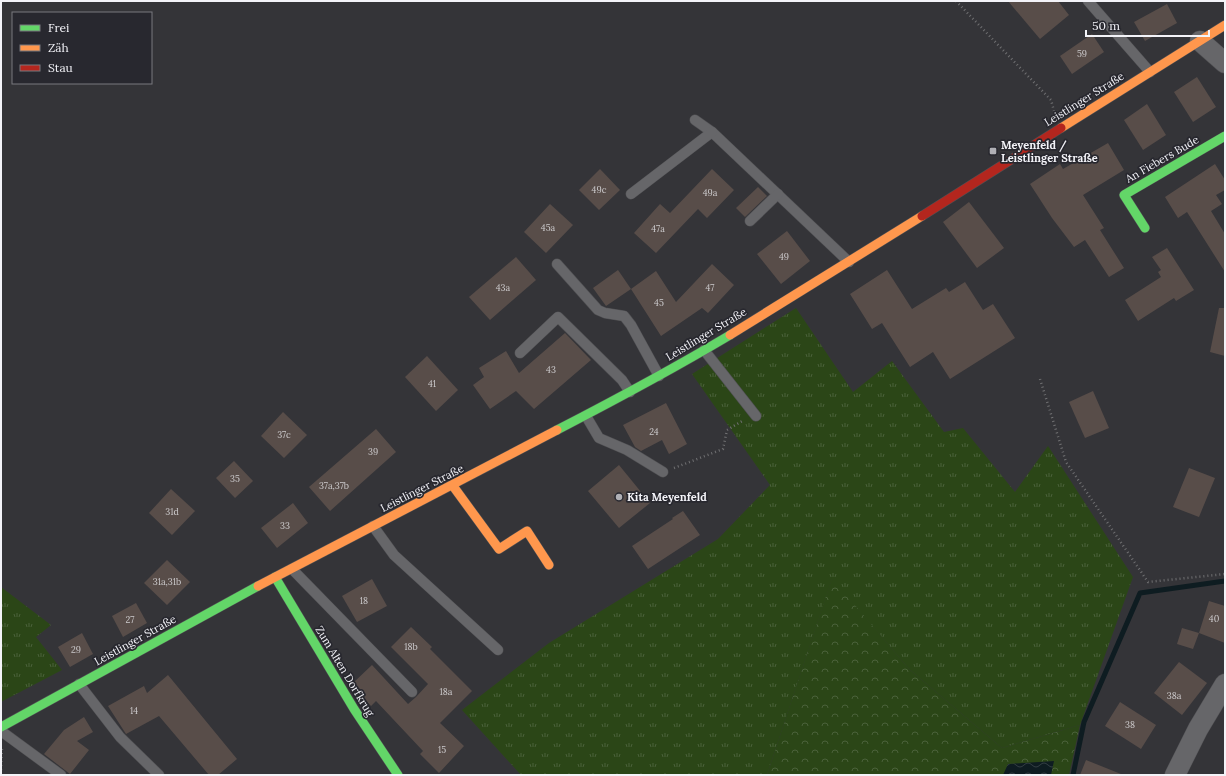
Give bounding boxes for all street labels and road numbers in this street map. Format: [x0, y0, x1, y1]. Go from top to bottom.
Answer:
street label: Leistlinger Straße [1042, 69, 1127, 129]
street label: An Fiebers Bude [1122, 132, 1201, 186]
street label: Leistlinger Straße [663, 304, 749, 364]
street label: Leistlinger Straße [378, 461, 466, 515]
street label: Leistlinger Straße [92, 612, 178, 668]
street label: Zum Alten Dorfkrug [313, 623, 378, 719]

